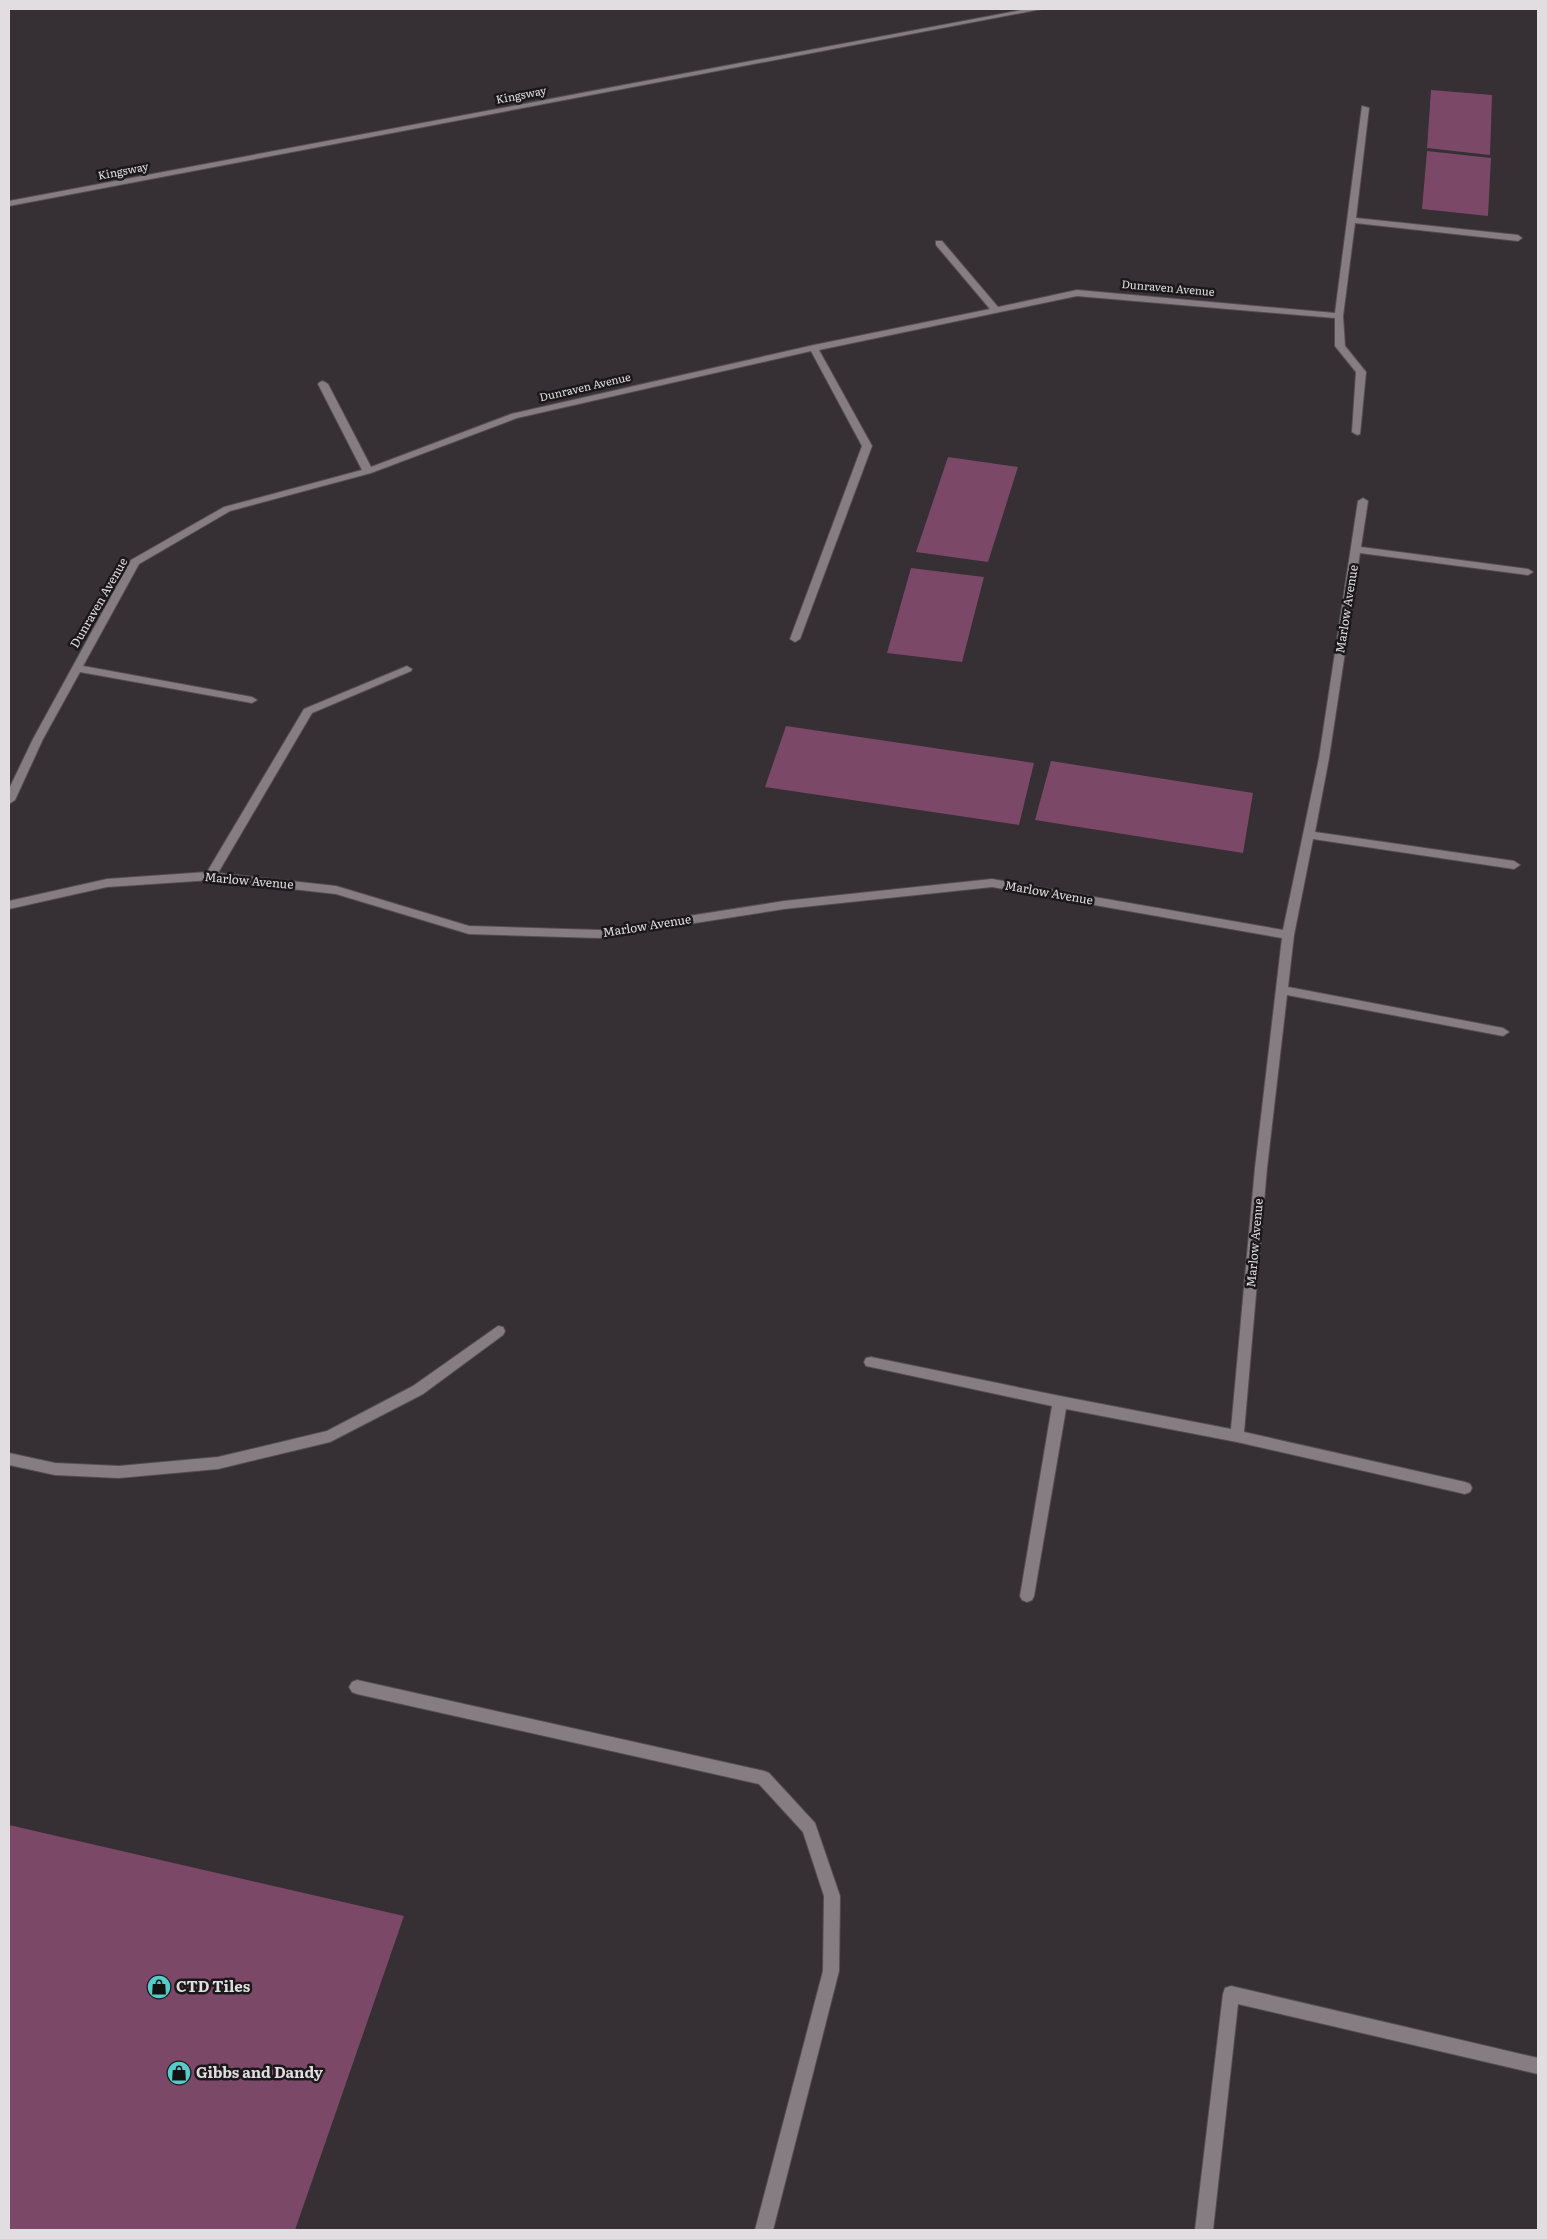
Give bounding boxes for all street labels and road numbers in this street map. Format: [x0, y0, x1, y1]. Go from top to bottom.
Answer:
street label: Kingsway [494, 81, 548, 107]
street label: Kingsway [96, 157, 150, 183]
street label: Dunraven Avenue [1121, 275, 1215, 299]
street label: Dunraven Avenue [538, 368, 632, 404]
street label: Dunraven Avenue [65, 554, 131, 651]
street label: Marlow Avenue [1330, 563, 1362, 654]
street label: Marlow Avenue [204, 867, 294, 893]
street label: Marlow Avenue [1004, 875, 1095, 909]
street label: Marlow Avenue [601, 909, 692, 941]
street label: Marlow Avenue [1241, 1198, 1267, 1288]

